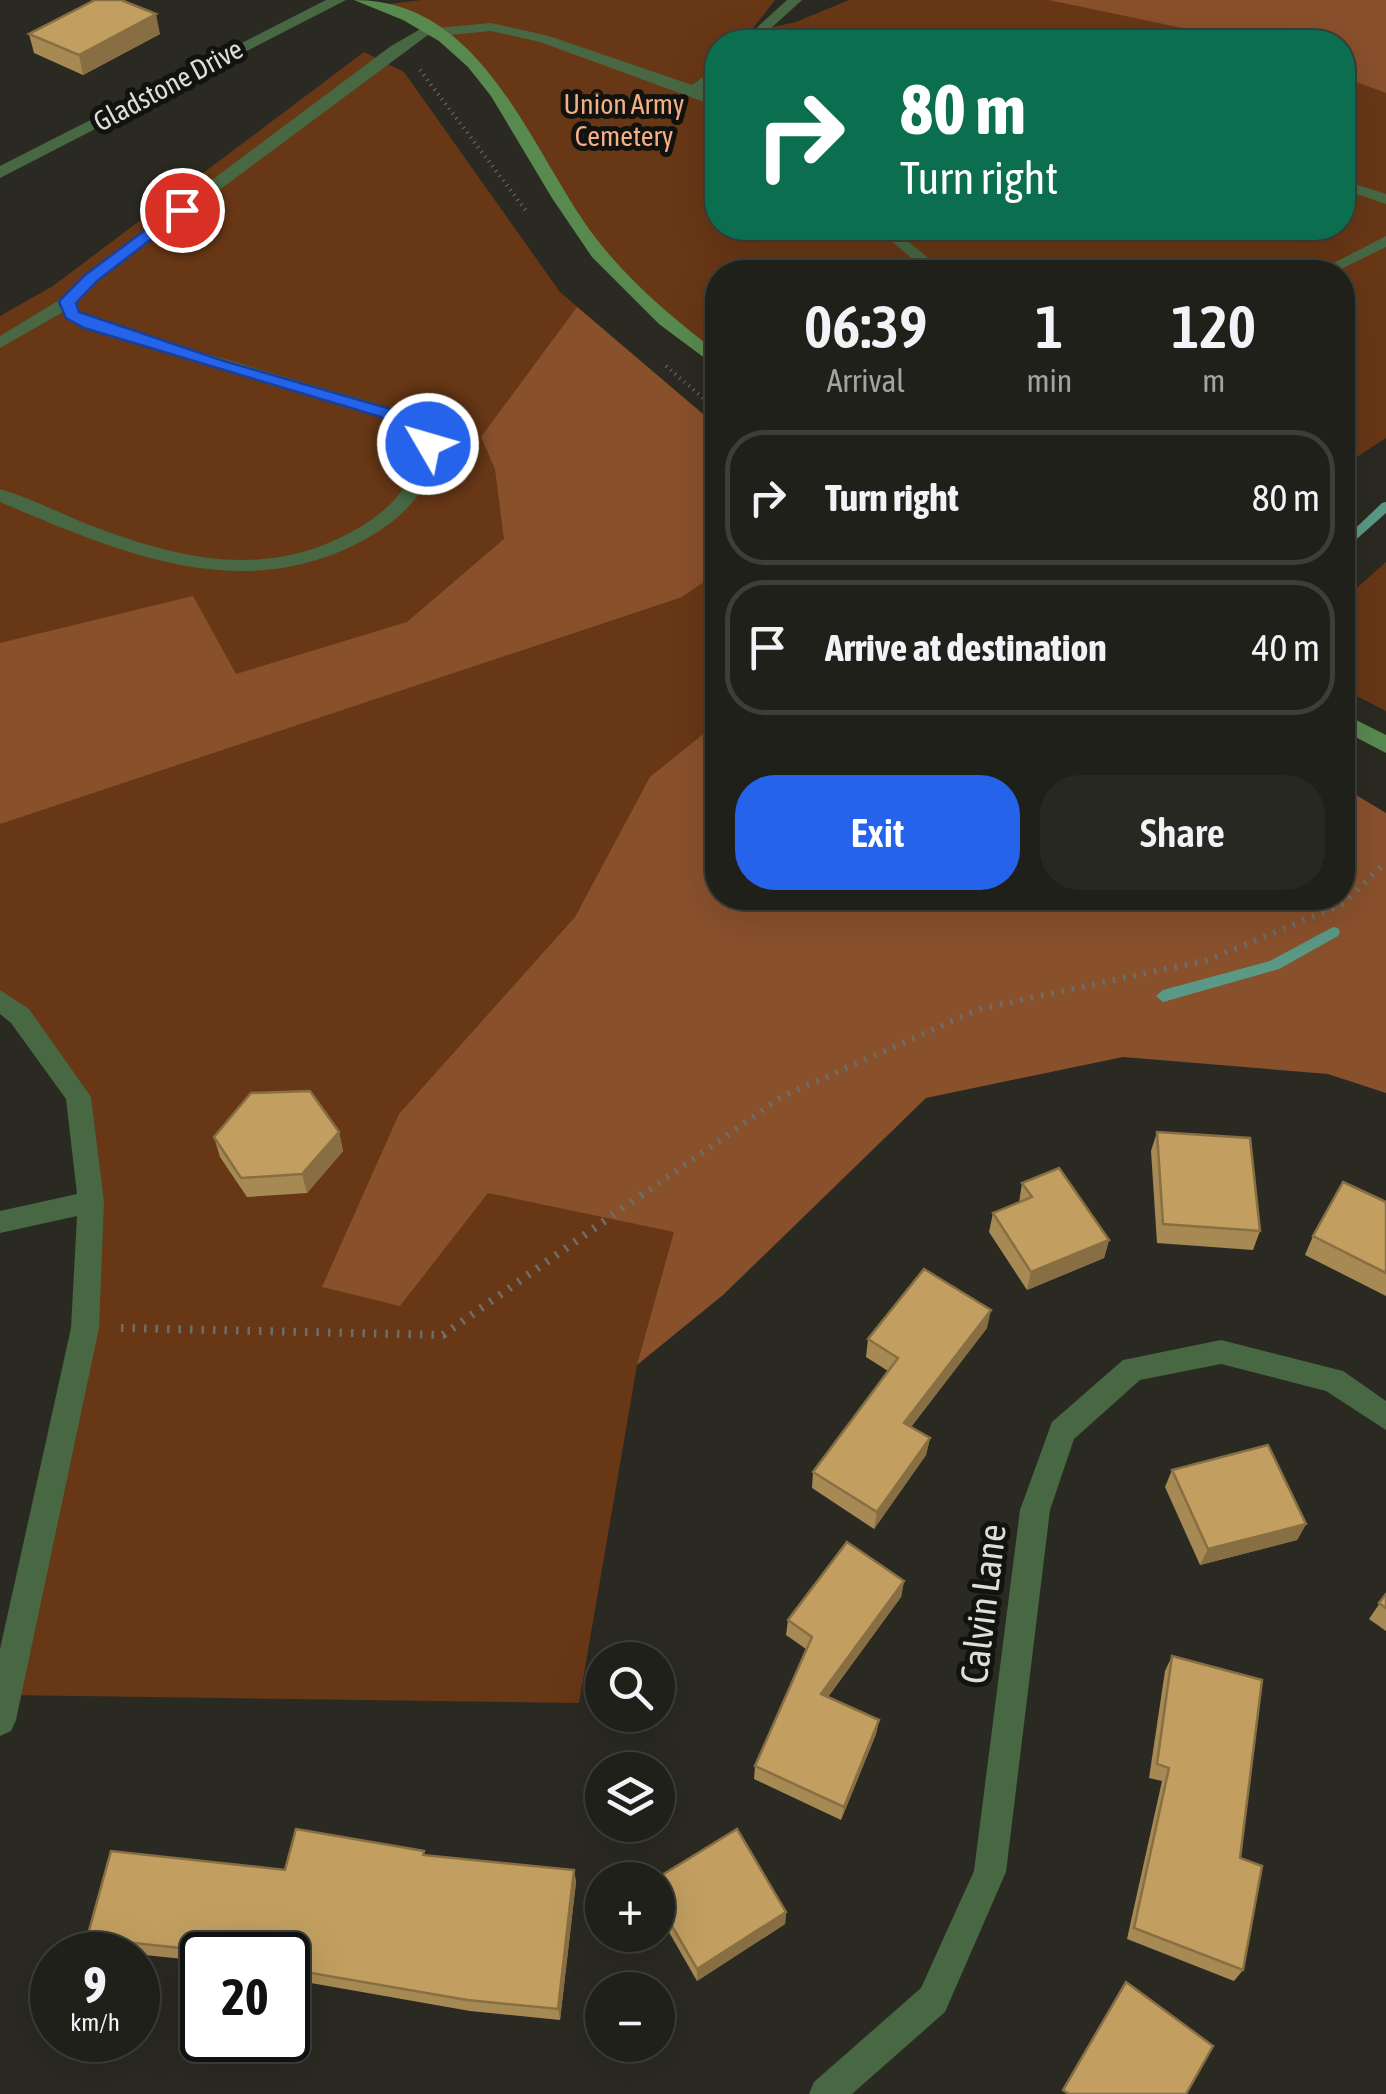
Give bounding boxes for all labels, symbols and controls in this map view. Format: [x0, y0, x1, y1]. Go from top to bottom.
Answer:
street label: Gladstone Drive [88, 32, 248, 138]
text: 80 m [900, 69, 1026, 149]
icon: right [735, 70, 865, 200]
park label: Union Army Cemetery [564, 88, 684, 152]
text: Turn right [900, 152, 1058, 204]
pin [140, 168, 225, 253]
icon: arrive [155, 183, 210, 238]
text: 06:39 [804, 292, 927, 361]
text: 1 [1035, 292, 1064, 361]
text: 120 [1171, 292, 1256, 361]
text: Arrival [827, 362, 905, 399]
text: min [1026, 362, 1072, 399]
text: m [1202, 362, 1225, 399]
position arrow [376, 392, 480, 496]
icon: right [740, 470, 795, 525]
text: Turn right [825, 476, 959, 519]
text: 80 m [1252, 476, 1320, 519]
icon: arrive [740, 620, 795, 675]
text: Arrive at destination [825, 626, 1107, 669]
text: 40 m [1252, 626, 1320, 669]
button: Exit [735, 775, 1020, 890]
button: Share [1040, 775, 1325, 890]
street label: Calvin Lane [952, 1522, 1014, 1686]
map controls [585, 1642, 675, 2062]
button: search [585, 1642, 675, 1732]
button: layers [585, 1752, 675, 1842]
button: + [585, 1862, 675, 1952]
speed limit sign: 20 [180, 1932, 310, 2062]
text: 9 [83, 1956, 107, 2014]
button: − [585, 1972, 675, 2062]
text: km/h [70, 2008, 120, 2036]

